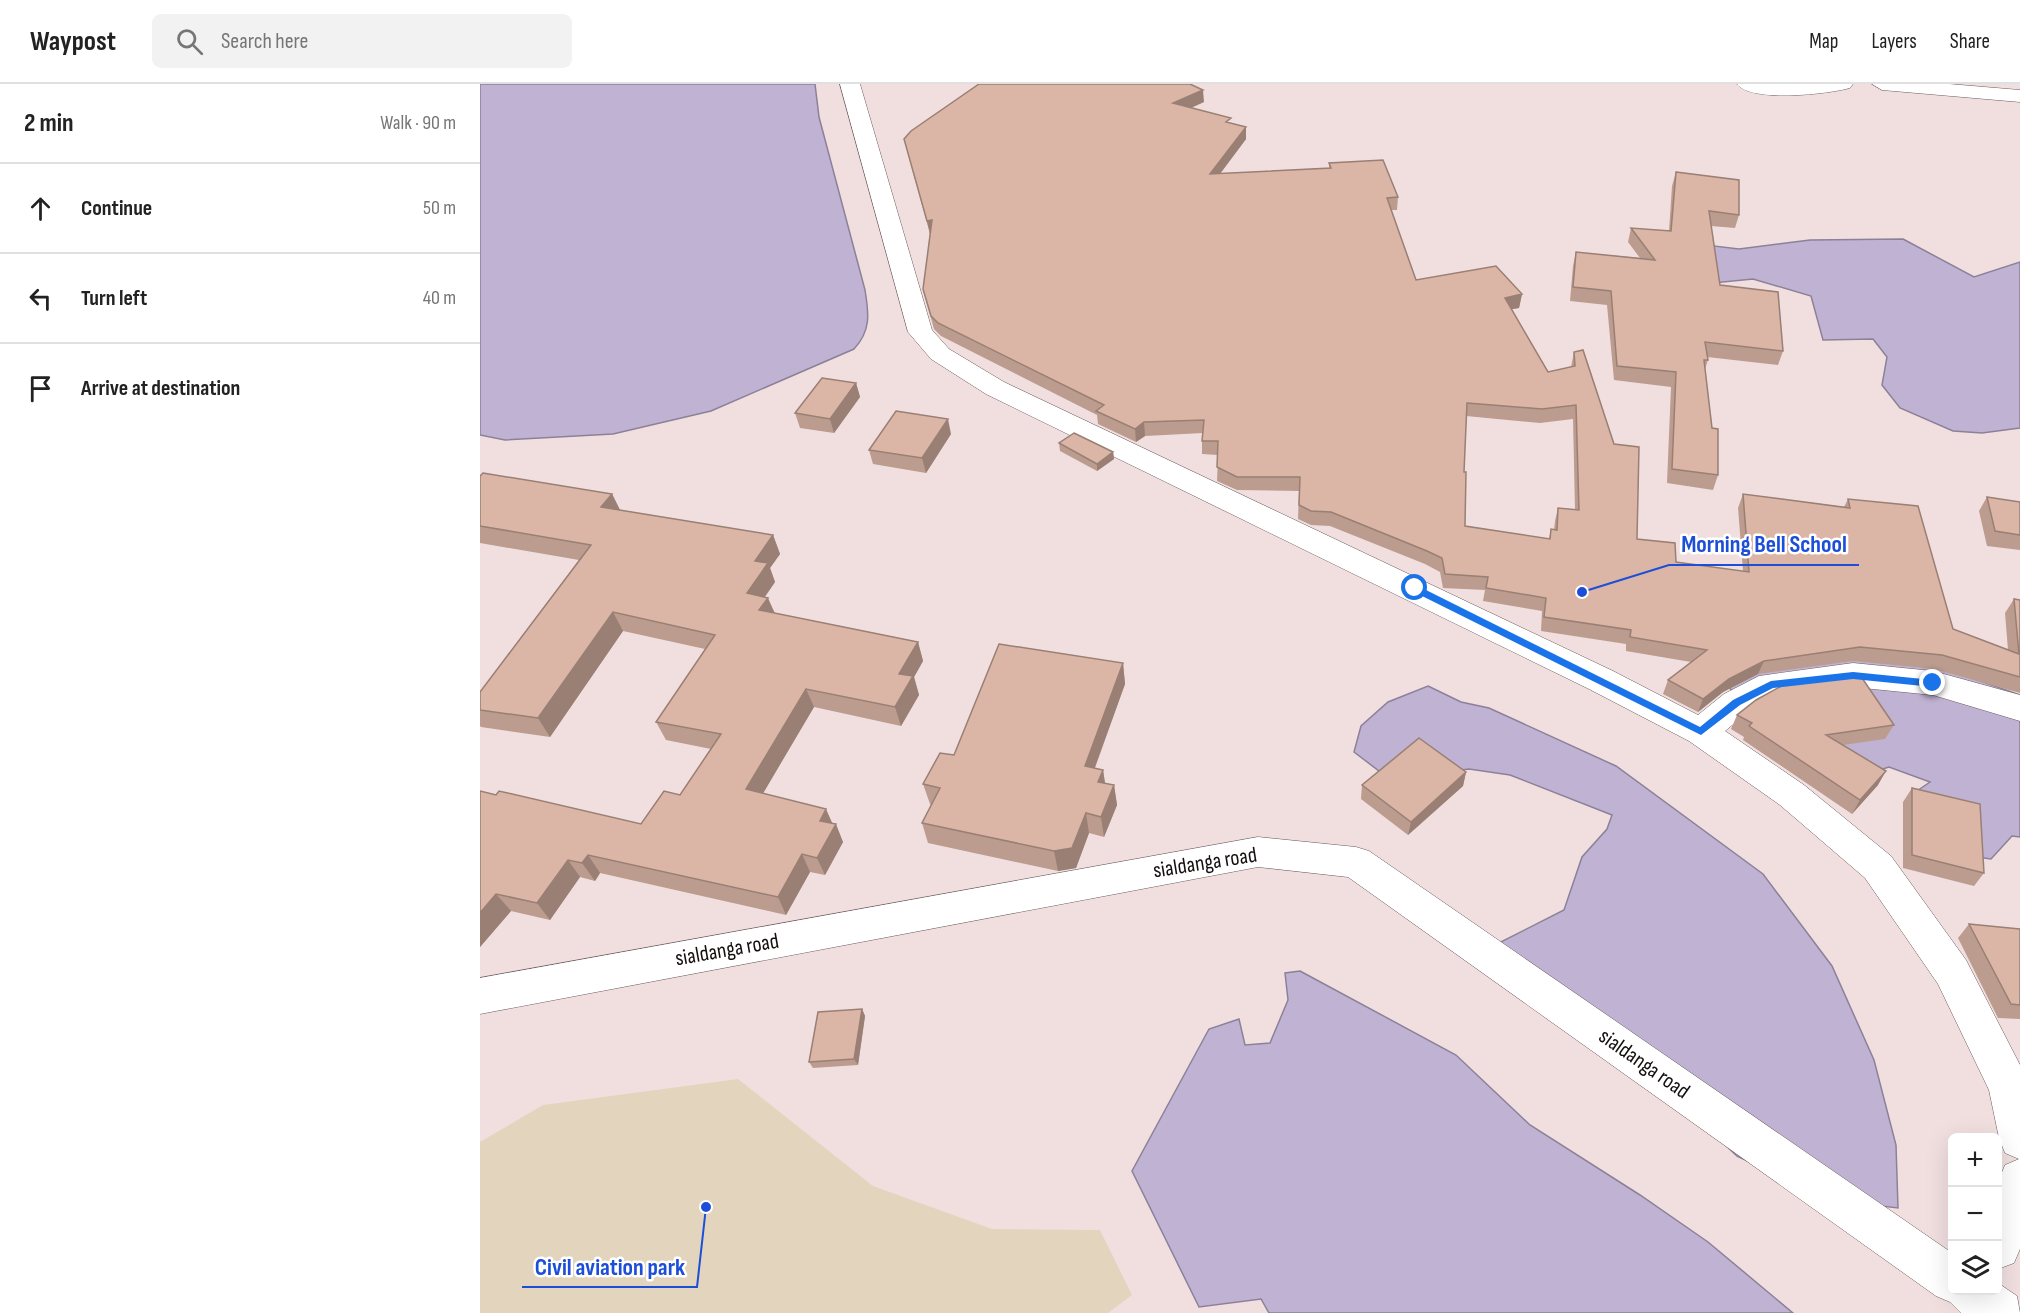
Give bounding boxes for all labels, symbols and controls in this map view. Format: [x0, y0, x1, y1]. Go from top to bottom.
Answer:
search box [152, 14, 572, 68]
text: Waypost [30, 25, 116, 58]
icon: search [173, 25, 206, 58]
text: Search here [221, 28, 308, 55]
text: Map [1809, 29, 1838, 54]
text: Layers [1871, 29, 1917, 54]
text: Share [1950, 29, 1990, 54]
text: 2 min [24, 108, 74, 139]
text: Walk · 90 m [380, 111, 456, 135]
icon: ahead [24, 192, 57, 225]
text: Continue [81, 195, 152, 222]
text: 50 m [423, 196, 456, 220]
icon: left [24, 282, 57, 315]
text: Turn left [81, 285, 147, 312]
text: 40 m [423, 286, 456, 310]
icon: arrive [24, 372, 57, 405]
text: Arrive at destination [81, 375, 240, 402]
callout: Morning Bell School [1669, 523, 1859, 565]
text: Morning Bell School [1681, 530, 1847, 559]
route start [1401, 574, 1427, 600]
route end [1919, 669, 1945, 695]
street label: sialdanga road [1151, 841, 1259, 885]
street label: sialdanga road [673, 928, 781, 972]
street label: sialdanga road [1593, 1023, 1695, 1105]
map controls [1948, 1133, 2002, 1295]
button: + [1948, 1133, 2002, 1187]
button: − [1948, 1187, 2002, 1241]
button: layers [1948, 1241, 2002, 1295]
callout: Civil aviation park [522, 1245, 697, 1287]
text: Civil aviation park [535, 1253, 685, 1282]

